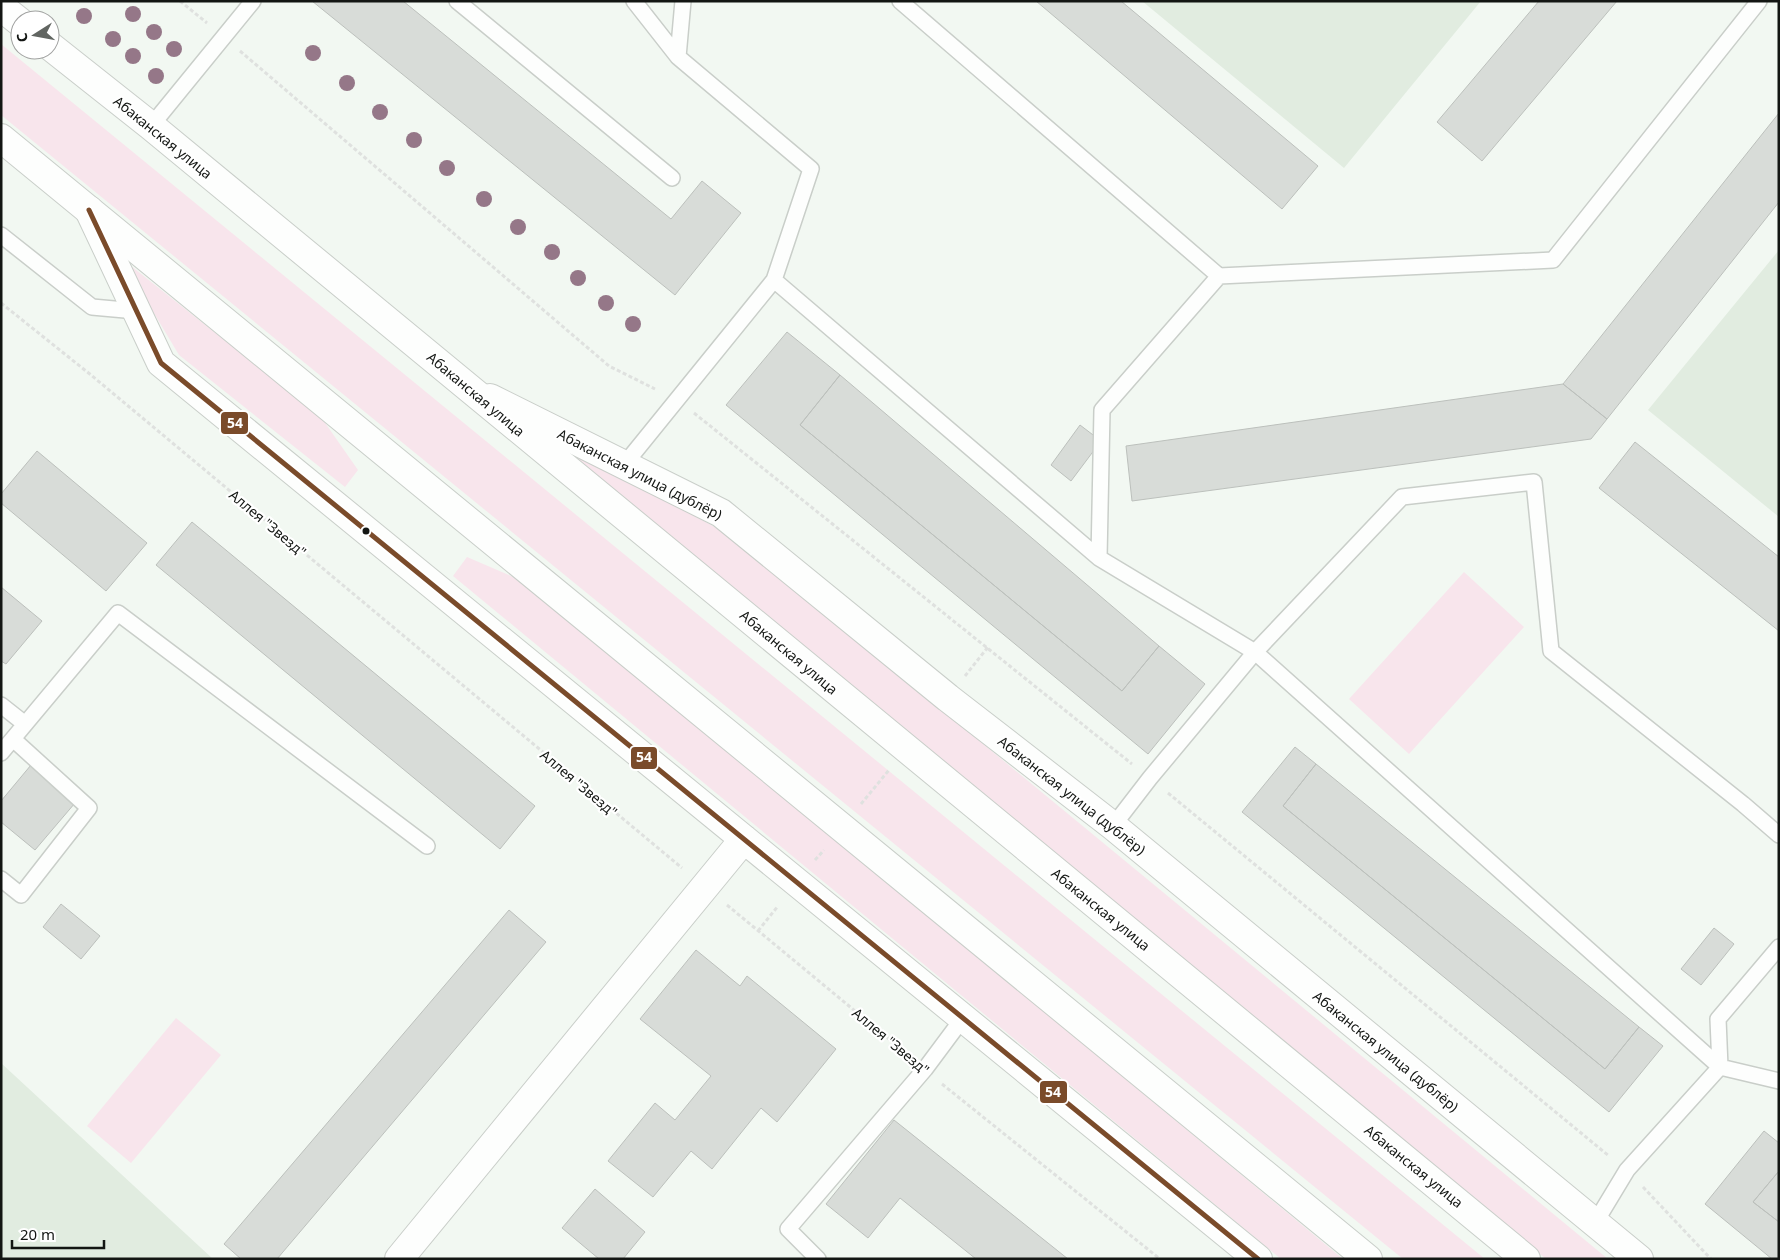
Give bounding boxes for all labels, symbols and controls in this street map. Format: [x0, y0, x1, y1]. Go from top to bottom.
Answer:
north arrow [10, 10, 60, 60]
text: С [12, 31, 32, 44]
street label: Абаканская улица [110, 91, 216, 183]
street label: Абаканская улица [423, 348, 529, 440]
line badge: 54 [220, 411, 249, 435]
text: 54 [227, 413, 243, 432]
street label: Абаканская улица (дублёр) [554, 424, 726, 524]
street label: Аллея "Звезд" [226, 485, 310, 561]
unlabelled marker [361, 526, 371, 536]
street label: Абаканская улица [736, 606, 842, 698]
street label: Абаканская улица (дублёр) [994, 731, 1150, 859]
street label: Аллея "Звезд" [537, 745, 621, 821]
line badge: 54 [630, 746, 658, 770]
text: 54 [636, 747, 652, 766]
street label: Абаканская улица [1048, 863, 1154, 955]
street label: Абаканская улица (дублёр) [1309, 986, 1463, 1116]
street label: Аллея "Звезд" [849, 1003, 933, 1079]
line badge: 54 [1039, 1080, 1068, 1104]
text: 54 [1045, 1082, 1061, 1101]
street label: Абаканская улица [1361, 1120, 1467, 1212]
scale bar [12, 1218, 105, 1250]
text: 20 m [20, 1224, 55, 1244]

